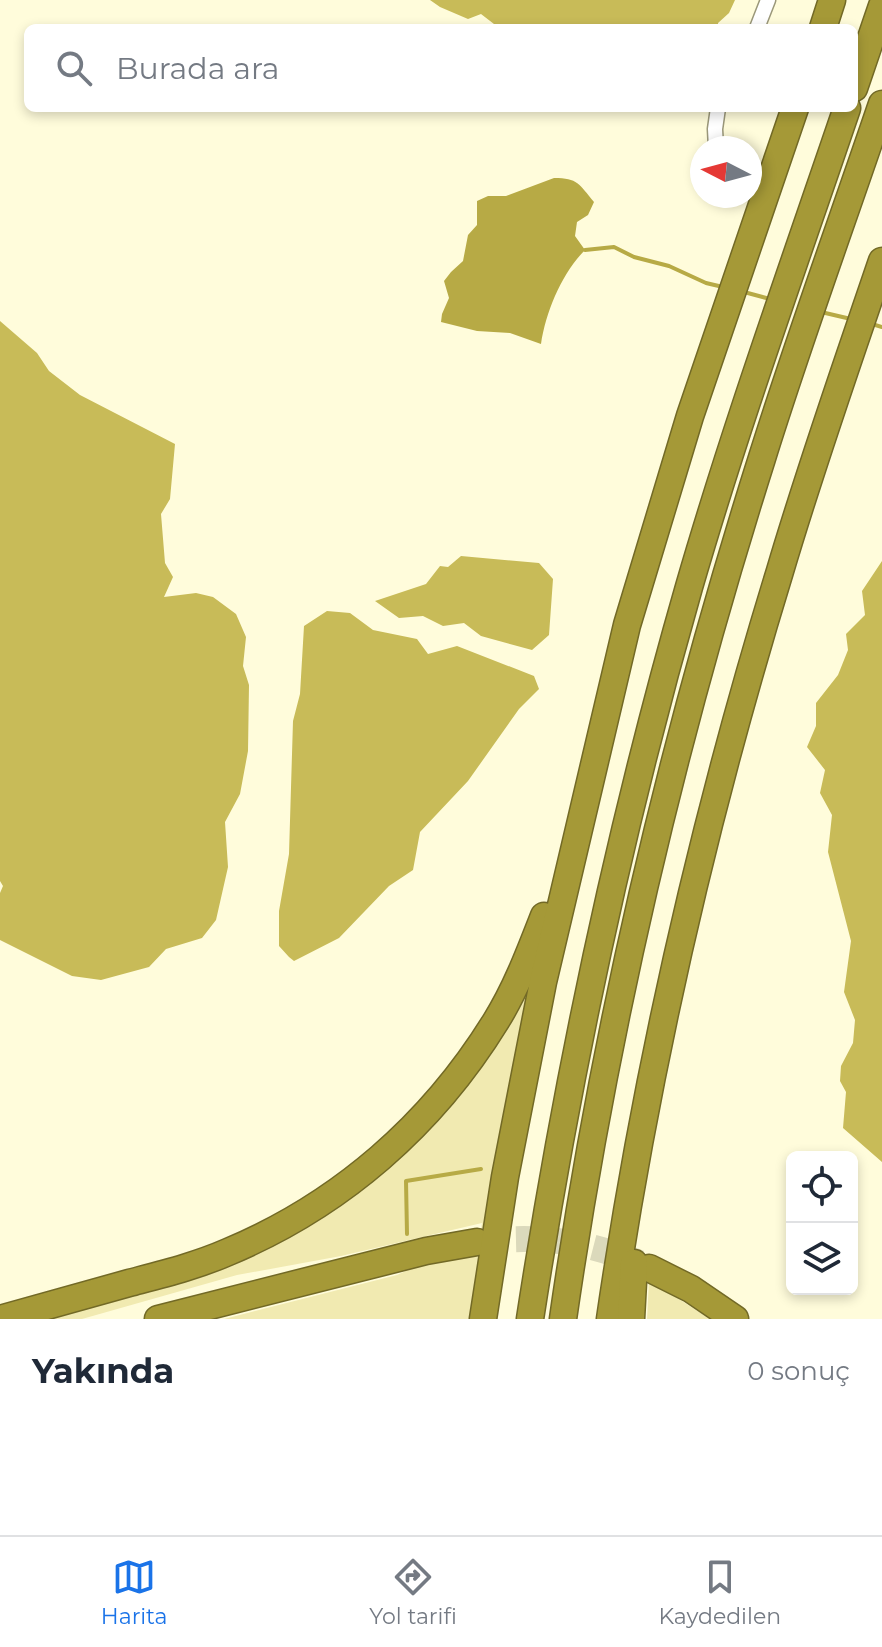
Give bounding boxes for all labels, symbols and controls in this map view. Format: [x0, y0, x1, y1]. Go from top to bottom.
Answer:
search box [24, 24, 858, 112]
icon: search [52, 46, 96, 90]
text: Burada ara [116, 50, 279, 87]
north arrow [690, 136, 762, 208]
map controls [786, 1151, 858, 1295]
button: locate [786, 1151, 858, 1223]
button: layers [786, 1223, 858, 1295]
text: Yakında [32, 1350, 174, 1392]
text: 0 sonuç [747, 1355, 850, 1387]
tab: Harita [101, 1555, 168, 1630]
tab: Yol tarifi [369, 1555, 457, 1630]
tab: Kaydedilen [659, 1555, 781, 1630]

